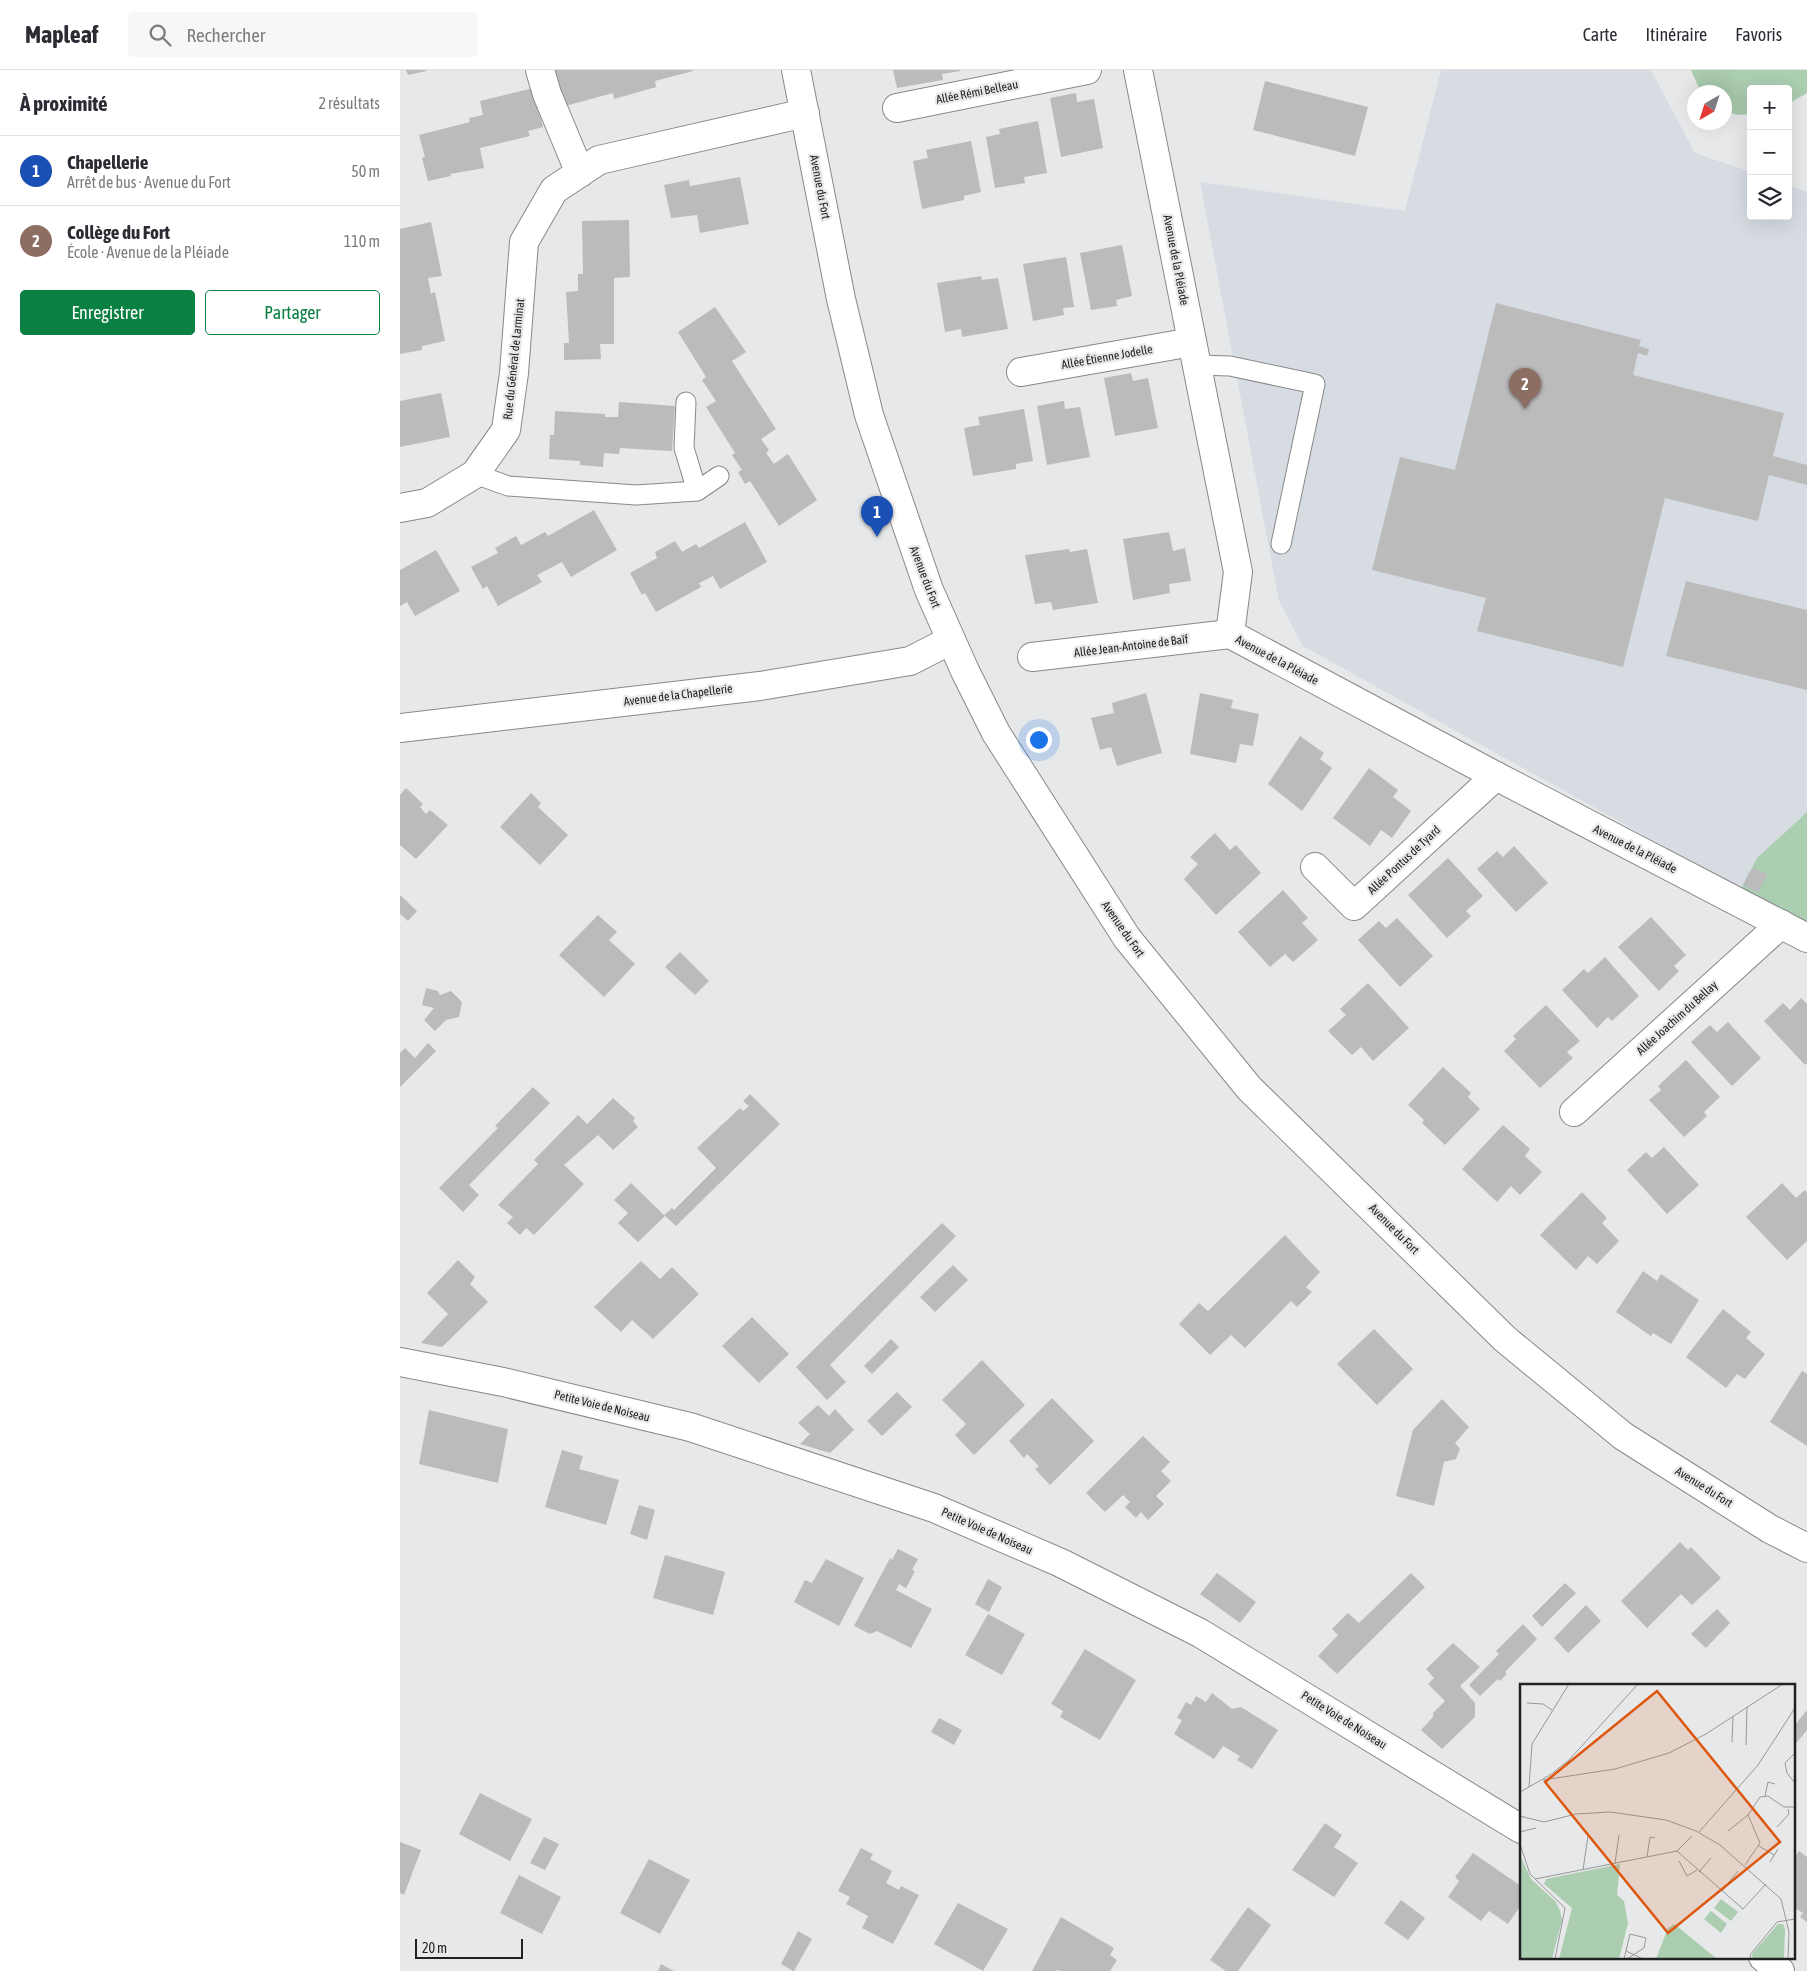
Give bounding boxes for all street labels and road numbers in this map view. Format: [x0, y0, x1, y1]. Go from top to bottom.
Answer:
street label: Allée Rémi Belleau [935, 77, 1019, 107]
street label: Avenue du Fort [807, 154, 833, 221]
street label: Avenue de la Pléiade [1160, 214, 1192, 306]
street label: Rue du Général de Larminat [501, 297, 527, 420]
street label: Allée Étienne Jodelle [1060, 342, 1154, 372]
street label: Avenue du Fort [907, 544, 943, 610]
street label: Allée Jean-Antoine de Baïf [1073, 632, 1189, 660]
street label: Avenue de la Pléiade [1233, 632, 1321, 688]
street label: Avenue de la Chapellerie [623, 681, 733, 709]
street label: Avenue de la Pléiade [1591, 822, 1679, 876]
street label: Allée Pontus de Tyard [1365, 823, 1443, 897]
street label: Avenue du Fort [1099, 898, 1148, 960]
street label: Allée Joachim du Bellay [1634, 978, 1720, 1058]
street label: Avenue du Fort [1366, 1201, 1422, 1257]
street label: Petite Voie de Noiseau [553, 1387, 652, 1425]
street label: Avenue du Fort [1673, 1464, 1736, 1510]
street label: Petite Voie de Noiseau [939, 1505, 1035, 1557]
street label: Petite Voie de Noiseau [1299, 1688, 1390, 1752]

